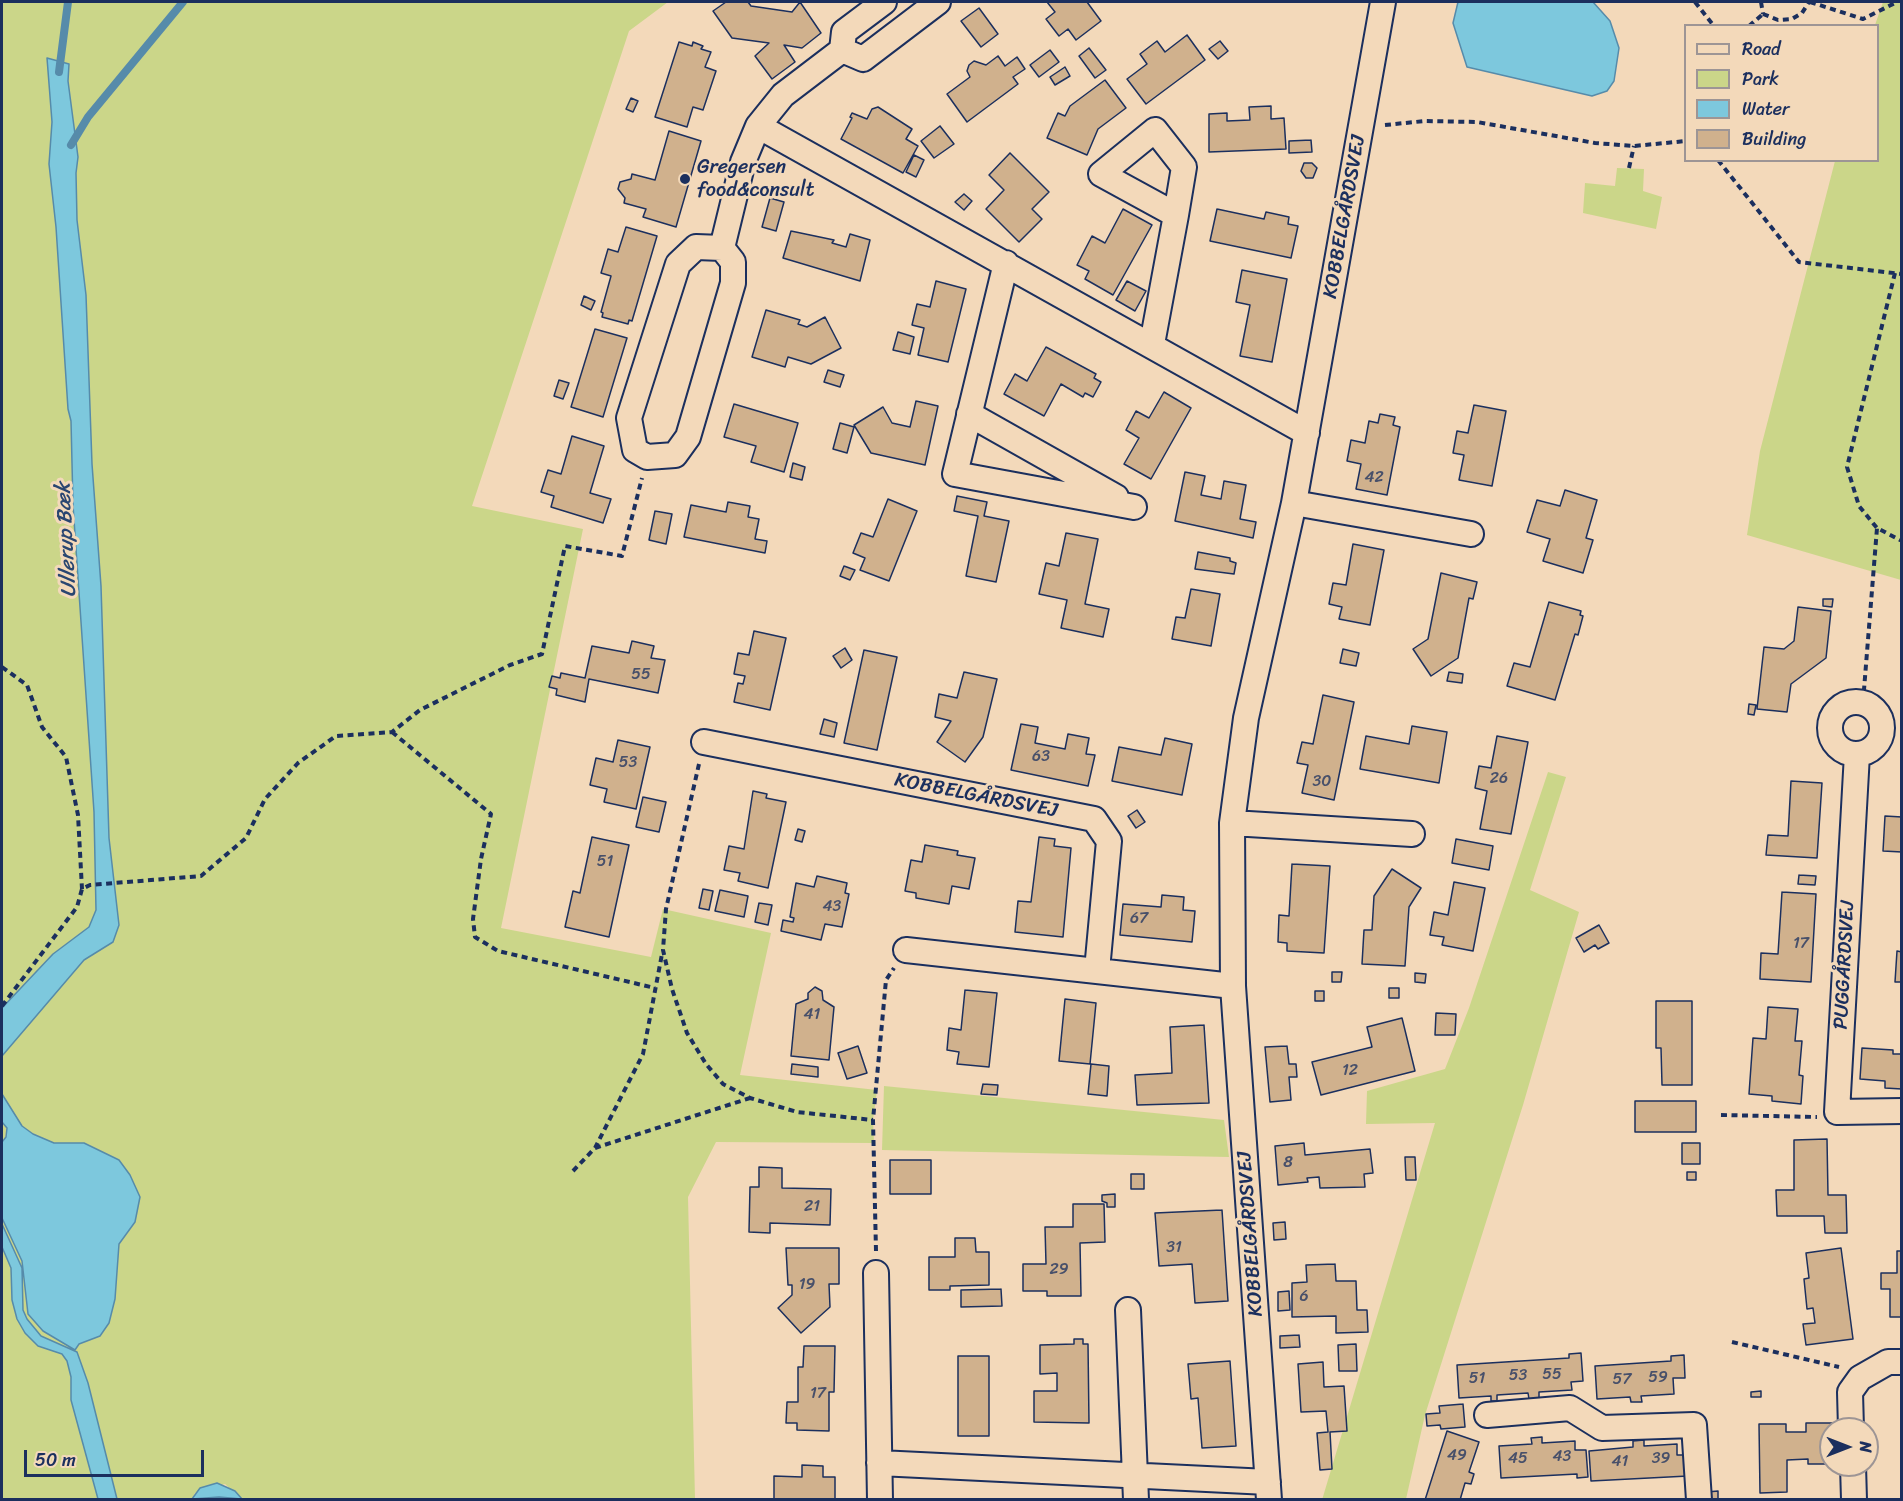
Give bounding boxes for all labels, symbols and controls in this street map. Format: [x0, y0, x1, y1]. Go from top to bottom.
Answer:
legend [1684, 24, 1879, 162]
text: Road [1742, 33, 1781, 65]
text: Park [1742, 63, 1779, 95]
text: Water [1742, 93, 1789, 125]
text: Building [1742, 123, 1806, 155]
street label: KOBBELGÅRDSVEJ [1319, 133, 1371, 301]
place label: Gregersen food&consult [697, 156, 814, 203]
marker: Gregersen food&consult [678, 172, 692, 186]
house number: 42 [1364, 468, 1384, 488]
water label: Ullerup Bæk [51, 482, 83, 598]
house number: 55 [631, 665, 651, 685]
house number: 63 [1032, 747, 1050, 767]
house number: 53 [619, 753, 637, 773]
street label: KOBBELGÅRDSVEJ [892, 768, 1060, 824]
house number: 26 [1490, 769, 1508, 789]
house number: 30 [1313, 772, 1331, 792]
house number: 51 [597, 852, 613, 872]
house number: 43 [823, 897, 841, 917]
street label: PUGGÅRDSVEJ [1830, 900, 1860, 1030]
house number: 67 [1130, 909, 1148, 929]
house number: 17 [1793, 934, 1809, 954]
house number: 41 [804, 1005, 820, 1025]
house number: 12 [1342, 1061, 1358, 1081]
street label: KOBBELGÅRDSVEJ [1233, 1151, 1269, 1317]
house number: 8 [1283, 1153, 1293, 1173]
house number: 21 [804, 1197, 820, 1217]
house number: 31 [1166, 1238, 1182, 1258]
house number: 29 [1049, 1260, 1069, 1280]
house number: 19 [799, 1275, 815, 1295]
house number: 6 [1299, 1287, 1309, 1307]
house number: 55 [1542, 1365, 1562, 1385]
house number: 53 [1509, 1366, 1527, 1386]
house number: 59 [1648, 1368, 1668, 1388]
house number: 51 [1469, 1369, 1485, 1389]
house number: 57 [1613, 1370, 1631, 1390]
house number: 17 [810, 1384, 826, 1404]
north arrow [1819, 1417, 1879, 1477]
scale bar [27, 1438, 207, 1476]
text: N [1851, 1441, 1880, 1453]
text: 50 m [35, 1444, 76, 1476]
house number: 49 [1447, 1446, 1467, 1466]
house number: 43 [1553, 1447, 1571, 1467]
house number: 45 [1508, 1449, 1528, 1469]
house number: 39 [1652, 1449, 1670, 1469]
house number: 41 [1612, 1452, 1628, 1472]

